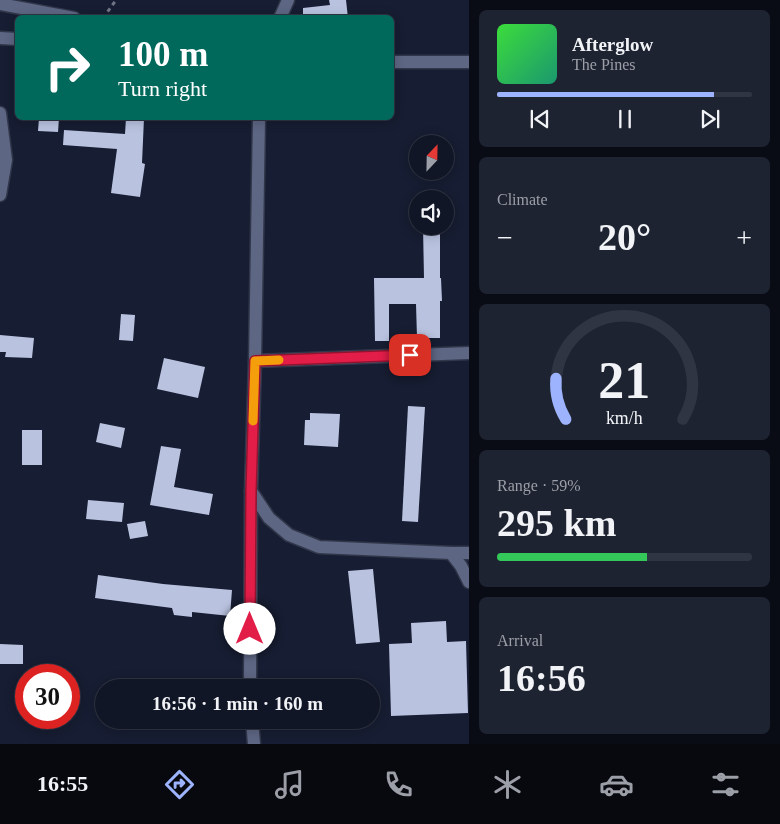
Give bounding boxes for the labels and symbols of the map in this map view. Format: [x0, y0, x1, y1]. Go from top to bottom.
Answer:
north arrow [409, 135, 454, 180]
pin [389, 334, 431, 376]
position arrow [223, 602, 275, 654]
speed limit sign: 30 [15, 664, 80, 729]

